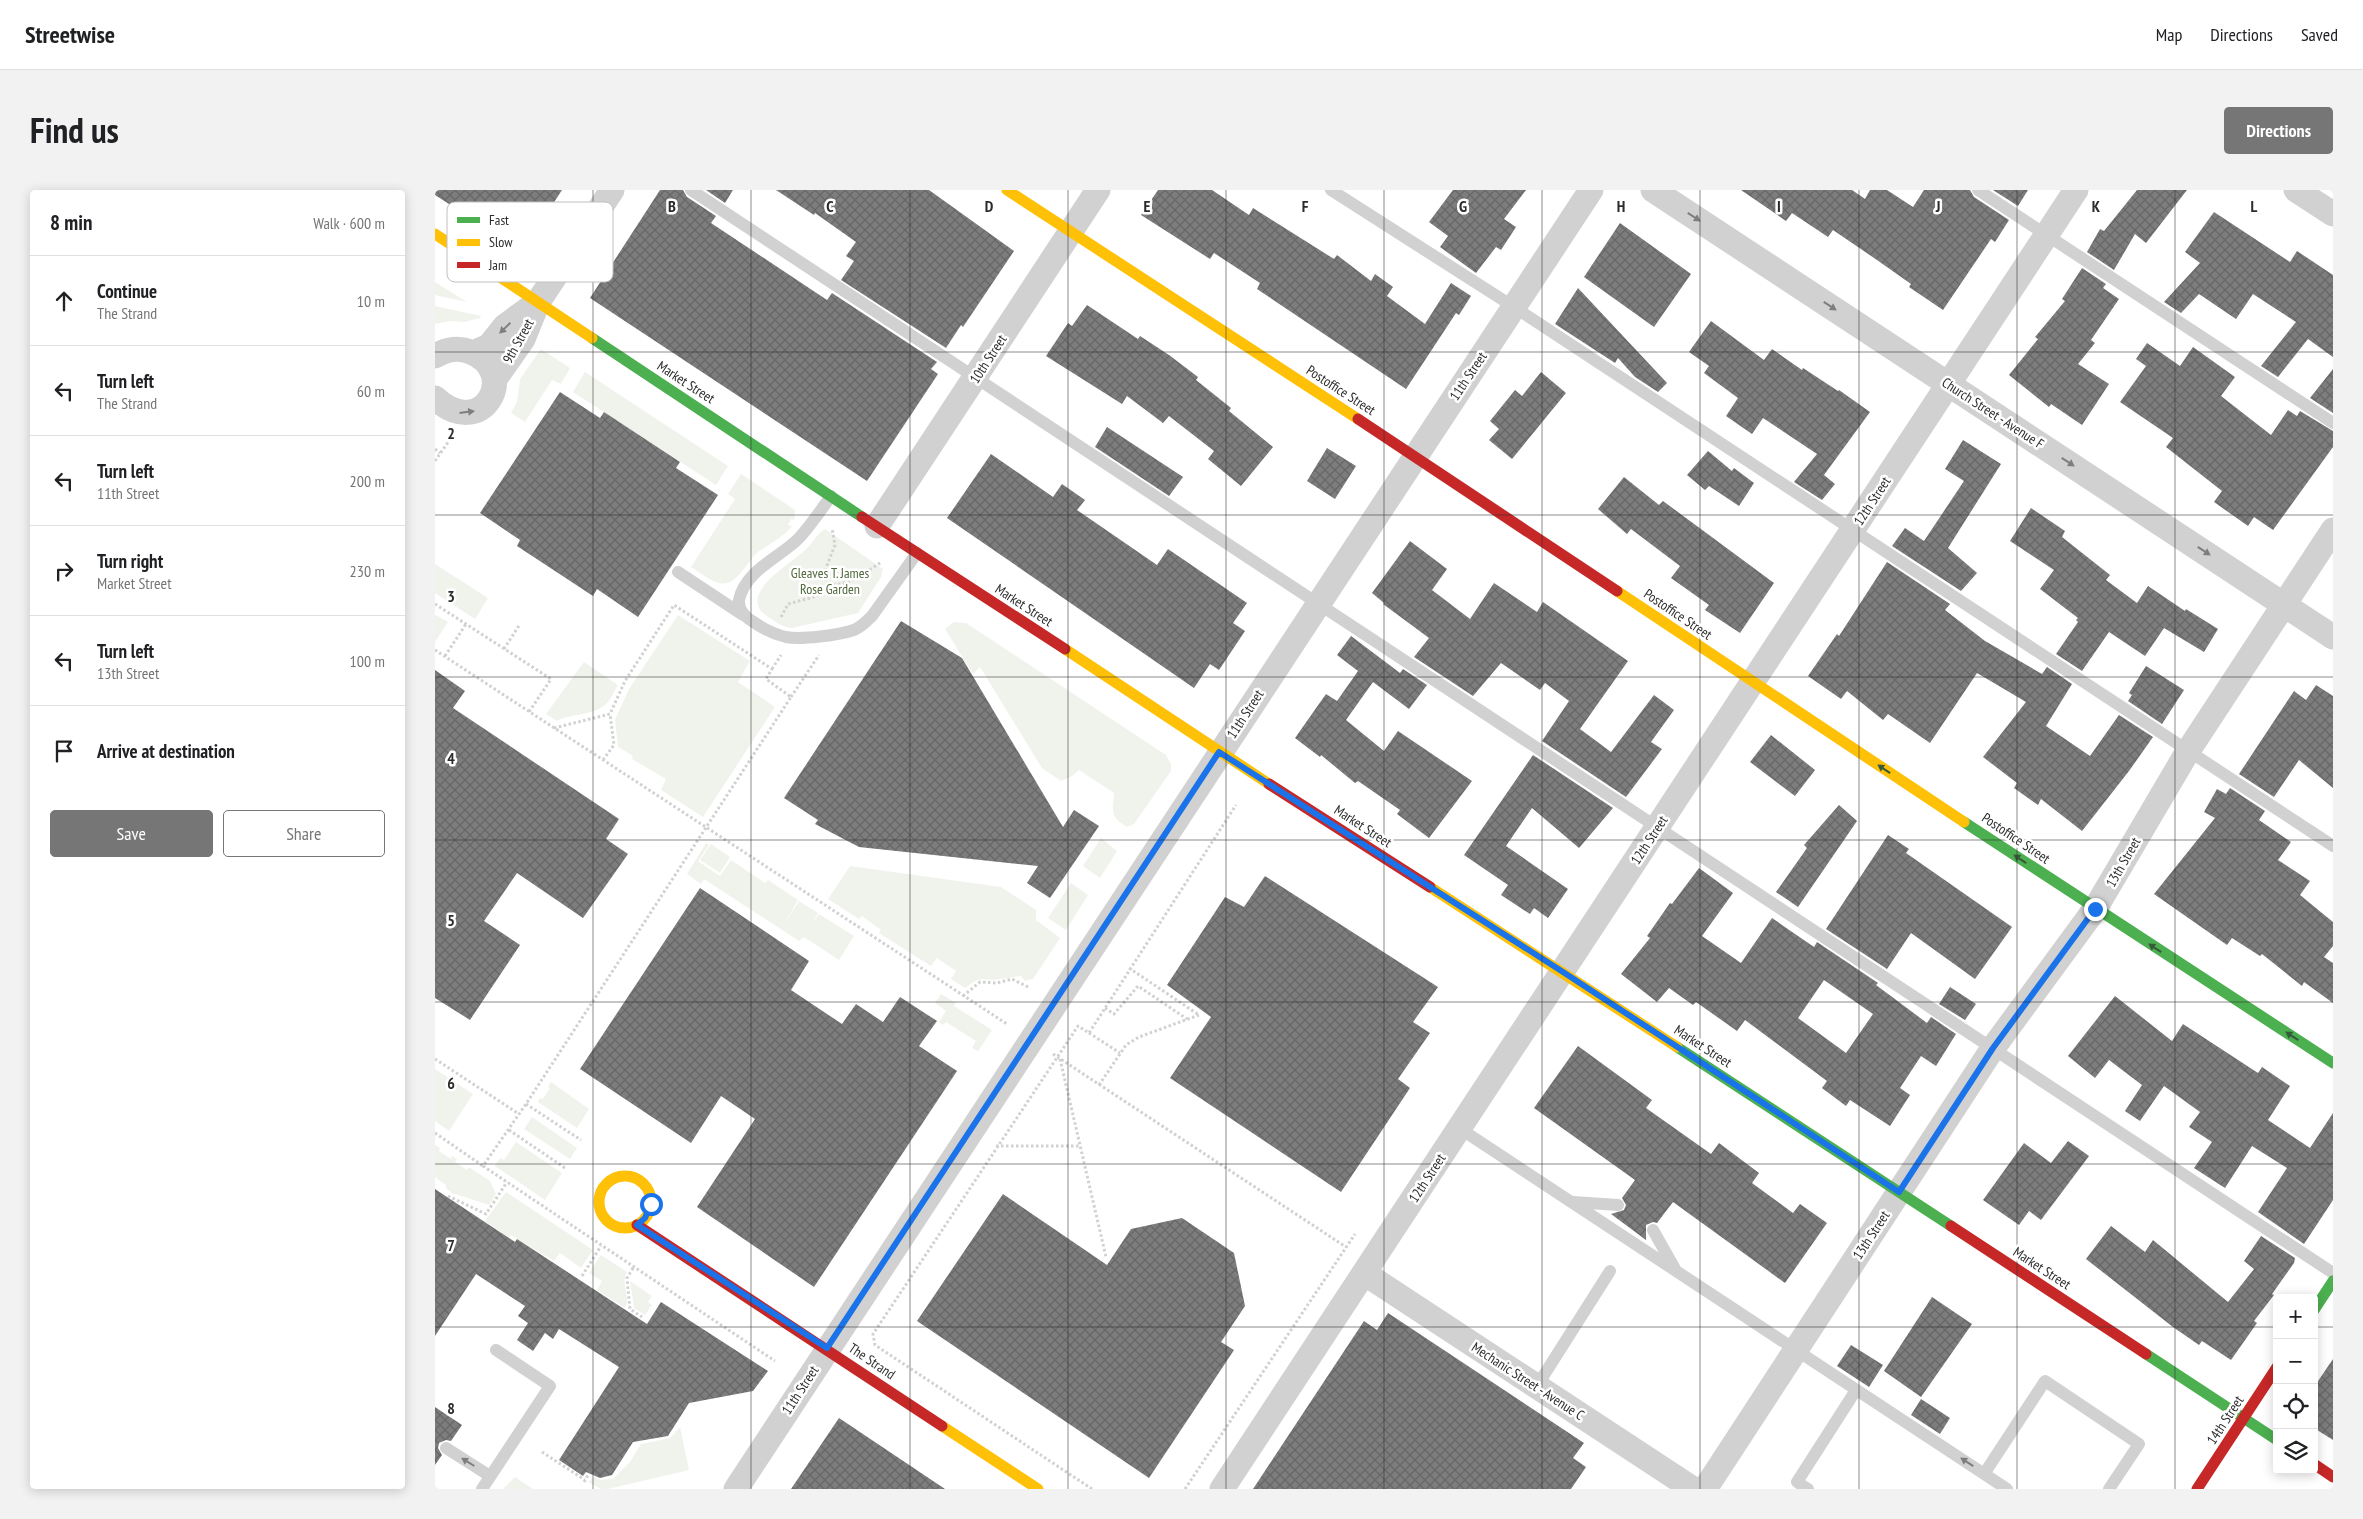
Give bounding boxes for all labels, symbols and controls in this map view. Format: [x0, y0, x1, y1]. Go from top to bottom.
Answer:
text: Streetwise [25, 19, 115, 50]
text: Map [2156, 23, 2182, 46]
text: Directions [2210, 23, 2273, 46]
text: Saved [2301, 23, 2338, 46]
text: Find us [30, 107, 119, 153]
button: Directions [2224, 107, 2333, 154]
text: B [668, 196, 676, 216]
text: C [826, 196, 834, 216]
text: D [985, 196, 994, 216]
text: E [1144, 196, 1151, 216]
text: F [1302, 196, 1309, 216]
text: G [1459, 196, 1467, 216]
text: H [1617, 196, 1625, 216]
text: I [1777, 196, 1781, 216]
text: J [1935, 196, 1940, 216]
text: K [2092, 196, 2101, 216]
text: L [2251, 196, 2258, 216]
legend [447, 202, 613, 282]
text: 8 min [50, 209, 92, 236]
text: Fast [489, 211, 509, 229]
one-way arrow [1687, 212, 1701, 221]
text: Walk · 600 m [313, 213, 385, 233]
text: Slow [489, 233, 513, 251]
text: Jam [488, 256, 507, 274]
text: Continue [97, 279, 157, 303]
icon: ahead [50, 287, 78, 315]
text: 10 m [357, 291, 385, 311]
one-way arrow [1823, 301, 1837, 310]
text: The Strand [97, 303, 157, 323]
street label: 9th Street [498, 315, 538, 366]
one-way arrow [499, 322, 511, 334]
street label: 10th Street [966, 331, 1010, 387]
street label: 11th Street [1445, 348, 1491, 404]
street label: Market Street [654, 357, 718, 407]
street label: Postoffice Street [1303, 361, 1379, 419]
text: Turn left [97, 369, 154, 393]
street label: Church Street - Avenue F [1938, 373, 2048, 453]
icon: left [50, 377, 78, 405]
text: 60 m [357, 381, 385, 401]
text: The Strand [97, 393, 157, 413]
one-way arrow [460, 408, 476, 416]
text: 2 [447, 423, 455, 443]
one-way arrow [2061, 457, 2075, 467]
text: Turn left [97, 459, 154, 483]
icon: left [50, 467, 78, 495]
text: 200 m [350, 471, 385, 491]
street label: 12th Street [1850, 473, 1894, 529]
text: 11th Street [97, 483, 159, 503]
one-way arrow [2197, 547, 2211, 556]
text: Turn right [97, 549, 163, 573]
icon: right [50, 557, 78, 585]
text: 230 m [350, 561, 385, 581]
park label: Gleaves T. James Rose Garden [791, 564, 869, 598]
text: Market Street [97, 573, 172, 593]
street label: Market Street [992, 580, 1056, 630]
street label: Postoffice Street [1640, 585, 1716, 643]
text: 3 [447, 586, 455, 606]
text: Turn left [97, 639, 154, 663]
icon: left [50, 647, 78, 675]
text: 100 m [350, 651, 385, 671]
text: 13th Street [97, 663, 159, 683]
street label: 11th Street [1223, 686, 1267, 742]
icon: arrive [50, 737, 78, 765]
text: Arrive at destination [97, 739, 235, 763]
text: 4 [447, 748, 455, 768]
one-way arrow [1877, 764, 1891, 774]
street label: Market Street [1331, 801, 1395, 851]
street label: Postoffice Street [1978, 809, 2054, 867]
button: Save [50, 810, 213, 857]
button: Share [223, 810, 385, 857]
street label: 12th Street [1627, 812, 1671, 868]
street label: 13th Street [2102, 834, 2145, 890]
one-way arrow [2013, 854, 2026, 864]
route end [2084, 898, 2107, 921]
text: 5 [447, 910, 455, 930]
one-way arrow [2149, 943, 2162, 953]
street label: Market Street [1671, 1021, 1735, 1071]
one-way arrow [2285, 1032, 2299, 1041]
text: 6 [447, 1073, 455, 1093]
street label: 12th Street [1405, 1150, 1449, 1206]
route start [640, 1193, 663, 1216]
street label: 13th Street [1849, 1207, 1893, 1263]
text: 7 [447, 1235, 455, 1255]
street label: Market Street [2010, 1243, 2074, 1293]
map controls [2273, 1294, 2318, 1474]
button: + [2273, 1294, 2318, 1339]
street label: Mechanic Street - Avenue C [1468, 1338, 1588, 1424]
street label: The Strand [845, 1339, 899, 1383]
button: − [2273, 1339, 2318, 1384]
street label: 11th Street [778, 1362, 822, 1418]
button: locate [2273, 1384, 2318, 1429]
street label: 14th Street [2203, 1392, 2247, 1448]
text: 8 [447, 1398, 455, 1418]
button: layers [2273, 1429, 2318, 1474]
one-way arrow [462, 1457, 475, 1466]
one-way arrow [1960, 1457, 1973, 1467]

